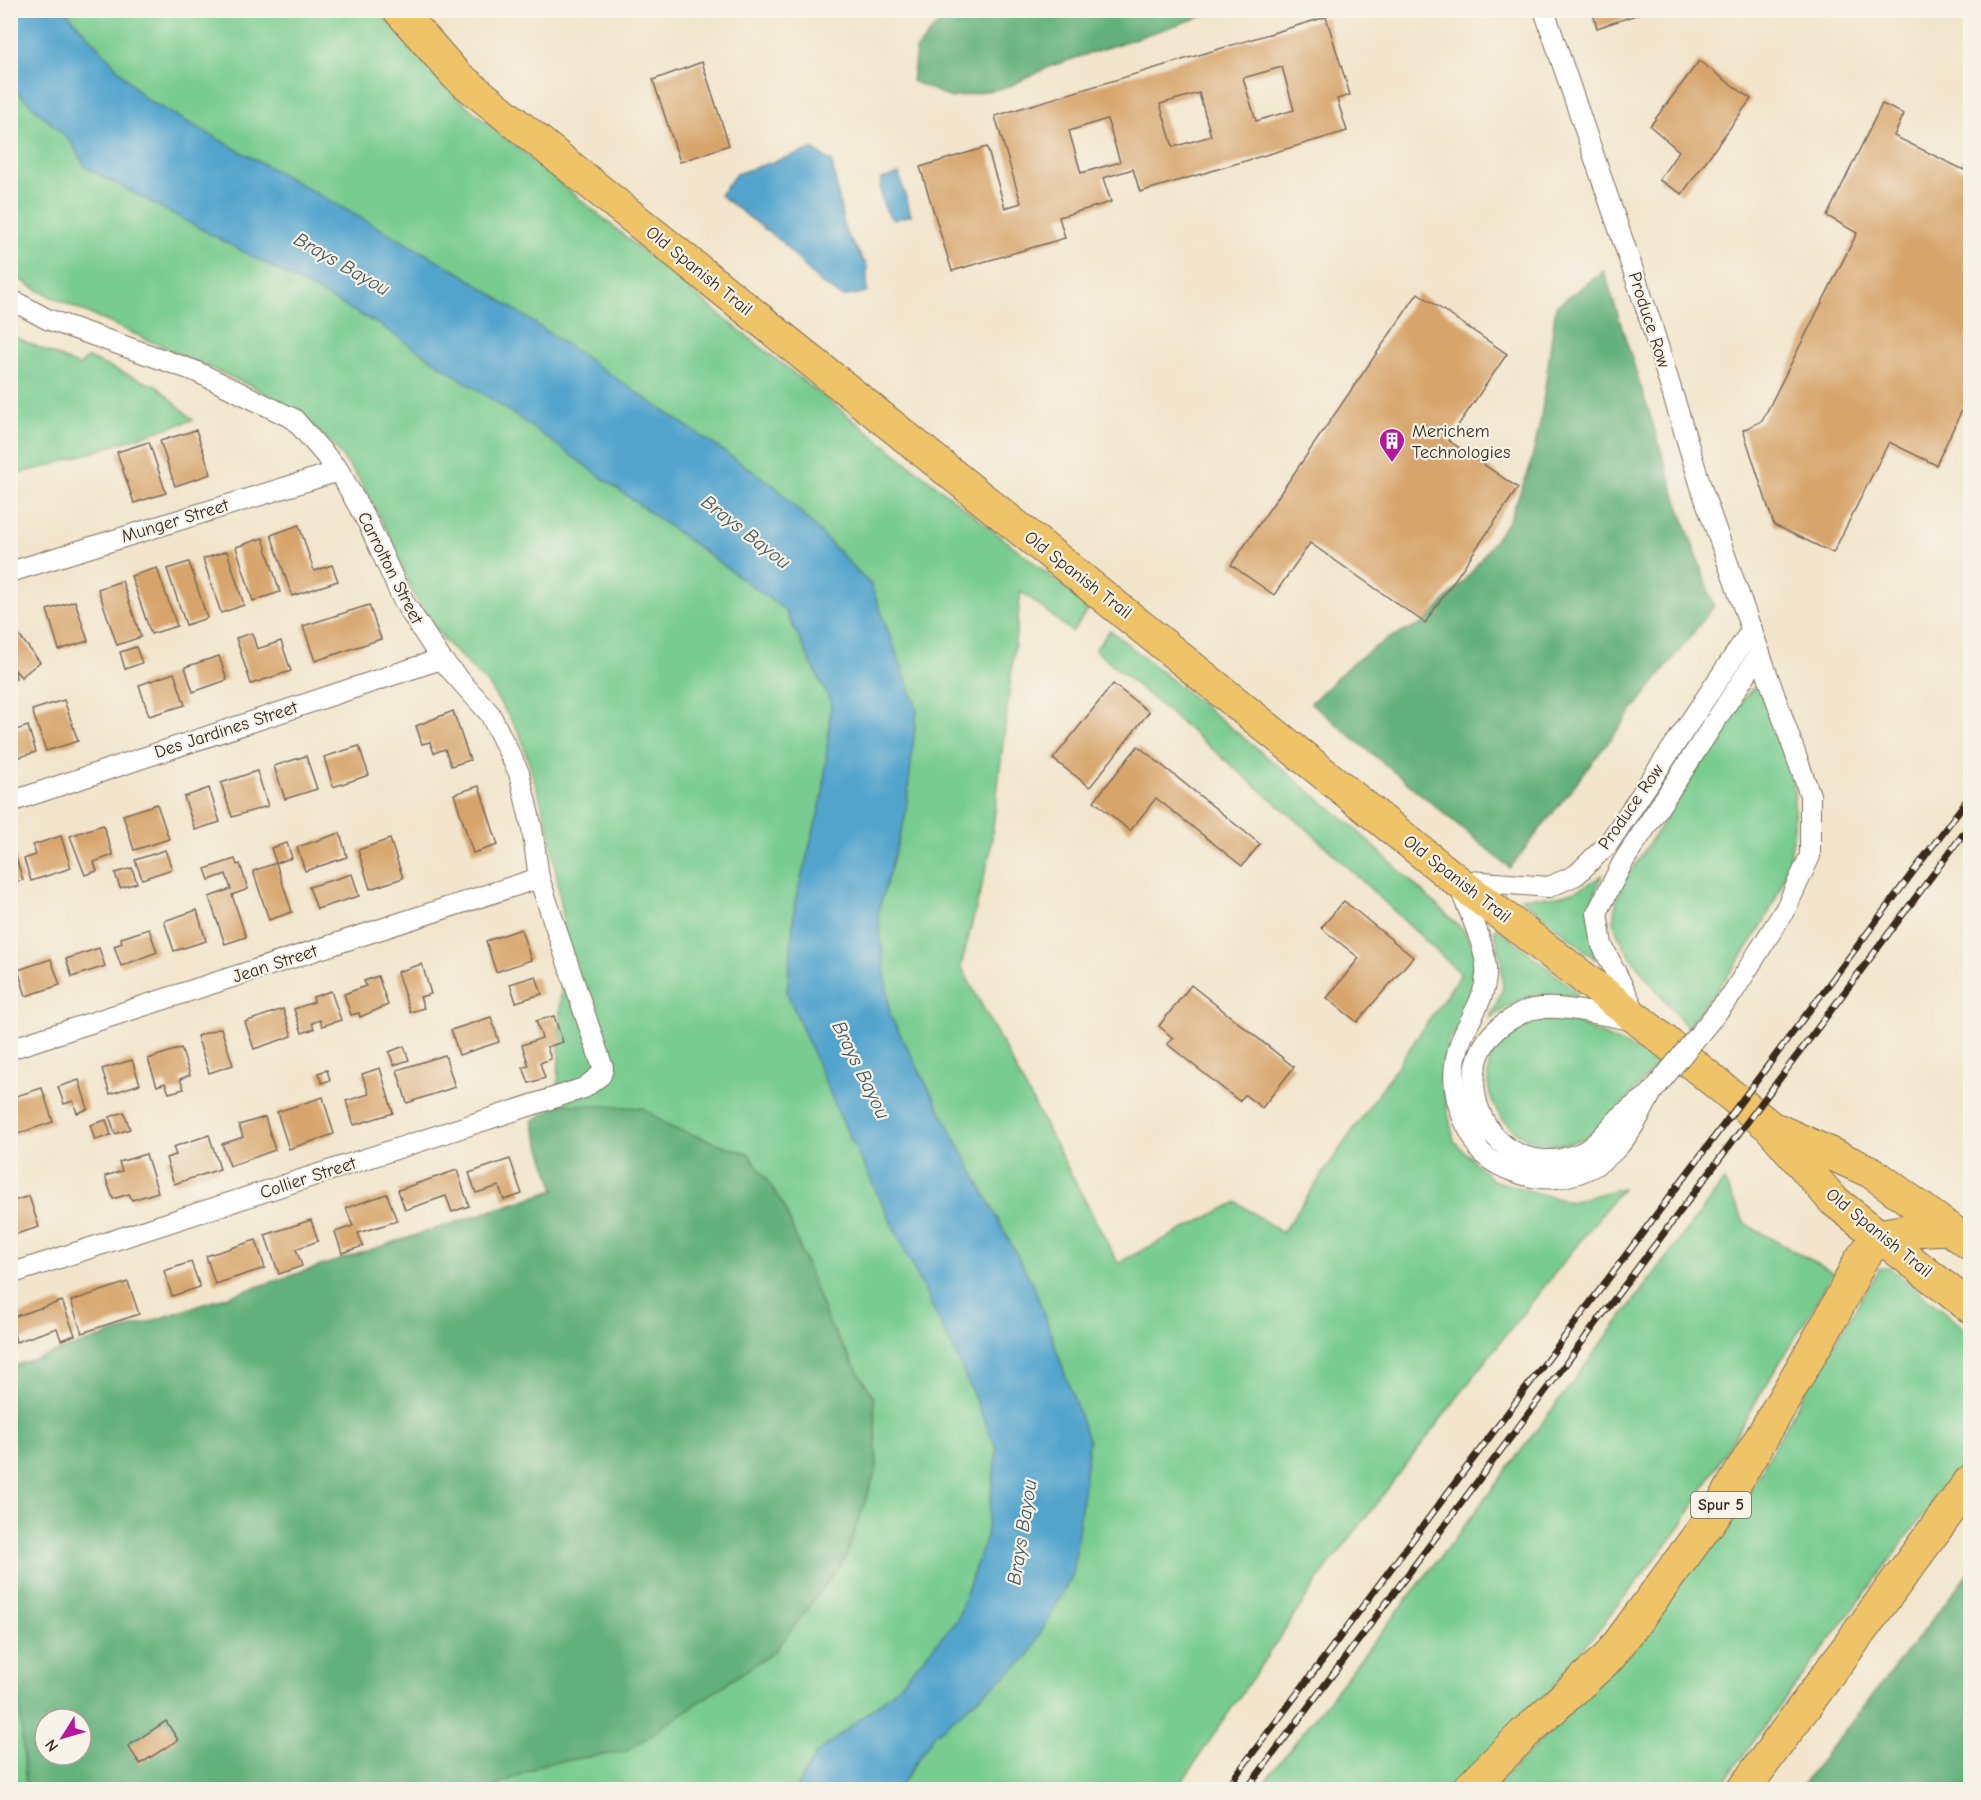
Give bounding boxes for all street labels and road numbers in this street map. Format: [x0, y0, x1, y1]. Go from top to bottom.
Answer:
street label: Old Spanish Trail [642, 222, 756, 320]
street label: Produce Row [1624, 269, 1674, 371]
street label: Munger Street [119, 494, 232, 547]
street label: Carrolton Street [353, 508, 428, 628]
street label: Old Spanish Trail [1020, 527, 1136, 623]
street label: Des Jardines Street [152, 697, 301, 763]
street label: Produce Row [1594, 760, 1668, 854]
street label: Old Spanish Trail [1399, 831, 1515, 927]
street label: Jean Street [230, 940, 321, 988]
street label: Collier Street [257, 1152, 360, 1203]
street label: Old Spanish Trail [1822, 1184, 1936, 1282]
road number: Spur 5 [1691, 1492, 1751, 1518]

